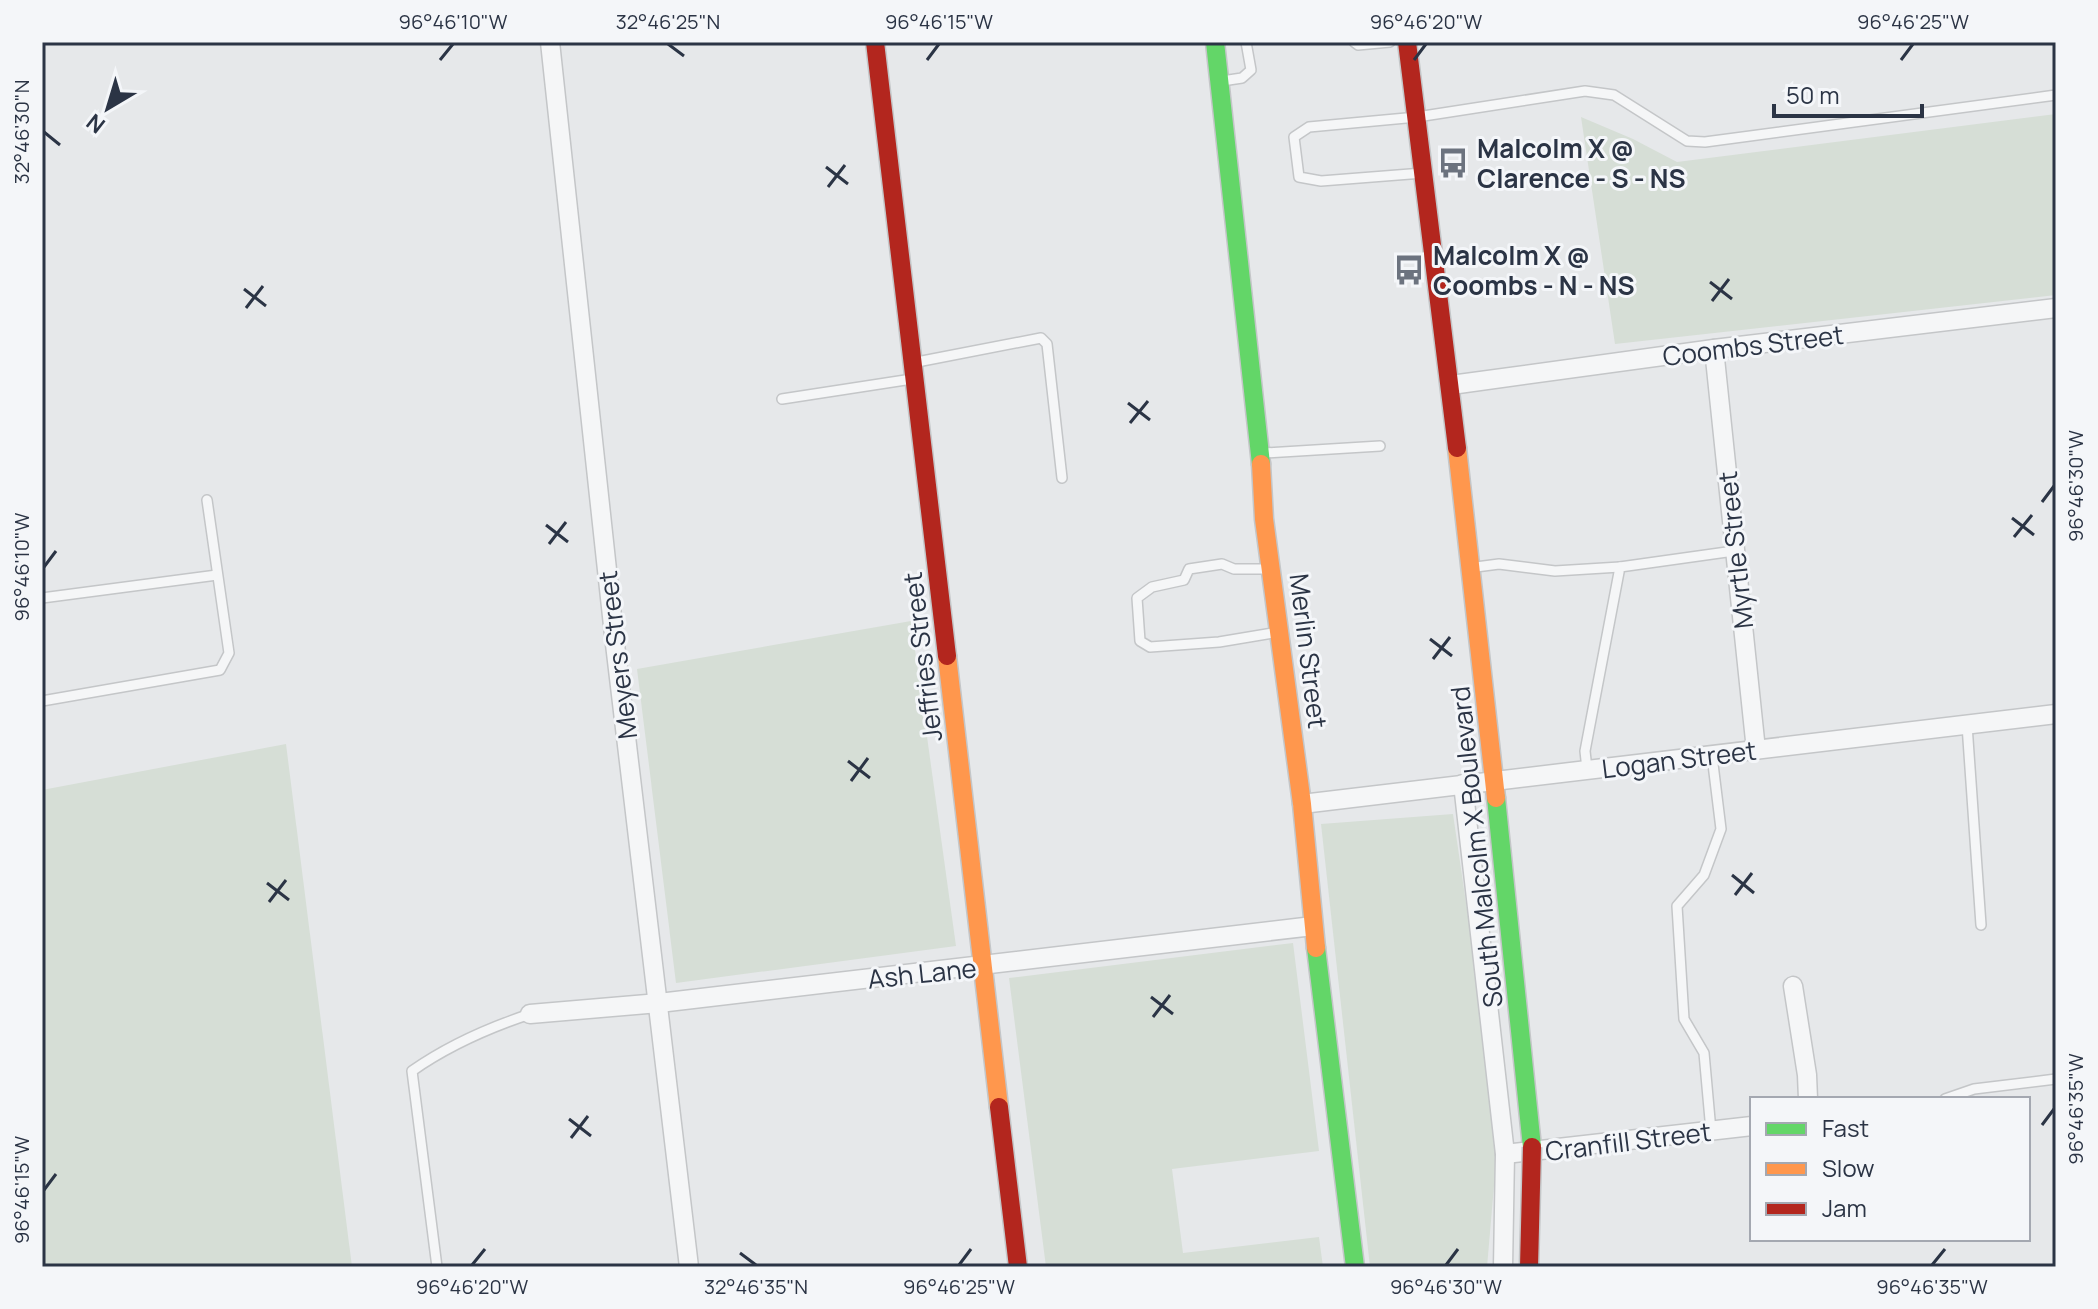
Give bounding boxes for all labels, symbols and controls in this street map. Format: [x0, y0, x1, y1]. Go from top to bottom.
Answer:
text: 96°46'10"W [399, 8, 508, 35]
text: 32°46'25"N [616, 8, 720, 35]
text: 96°46'15"W [885, 8, 993, 35]
text: 96°46'20"W [1370, 8, 1483, 35]
text: 96°46'25"W [1857, 8, 1969, 35]
north arrow [68, 68, 148, 148]
scale bar [1774, 68, 1922, 118]
text: 50 m [1786, 78, 1840, 111]
text: 32°46'30"N [8, 80, 35, 184]
text: N [80, 107, 111, 140]
place label: Malcolm X @ Clarence - S - NS [1477, 130, 1686, 196]
bus stop icon: Malcolm X @ Clarence - S - NS [1436, 146, 1470, 180]
place label: Malcolm X @ Coombs - N - NS [1433, 237, 1635, 303]
bus stop icon: Malcolm X @ Coombs - N - NS [1392, 253, 1426, 287]
street label: Coombs Street [1661, 316, 1845, 374]
text: 96°46'30"W [2062, 430, 2089, 542]
street label: Myrtle Street [1709, 469, 1761, 631]
text: 96°46'10"W [8, 512, 35, 621]
street label: Meyers Street [589, 569, 645, 741]
street label: Jeffries Street [894, 570, 950, 744]
street label: Merlin Street [1282, 572, 1336, 730]
street label: South Malcolm X Boulevard [1441, 685, 1511, 1009]
street label: Logan Street [1600, 732, 1758, 786]
street label: Ash Lane [866, 949, 978, 997]
text: 96°46'35"W [2062, 1053, 2089, 1165]
legend [1750, 1097, 2030, 1241]
text: Fast [1822, 1111, 1869, 1144]
street label: Cranfill Street [1543, 1113, 1713, 1169]
text: 96°46'15"W [8, 1136, 35, 1244]
text: Slow [1822, 1151, 1875, 1184]
text: Jam [1822, 1191, 1867, 1224]
text: 96°46'20"W [416, 1273, 529, 1300]
text: 32°46'35"N [704, 1273, 808, 1300]
text: 96°46'25"W [903, 1273, 1015, 1300]
text: 96°46'30"W [1390, 1273, 1502, 1300]
text: 96°46'35"W [1876, 1273, 1988, 1300]

